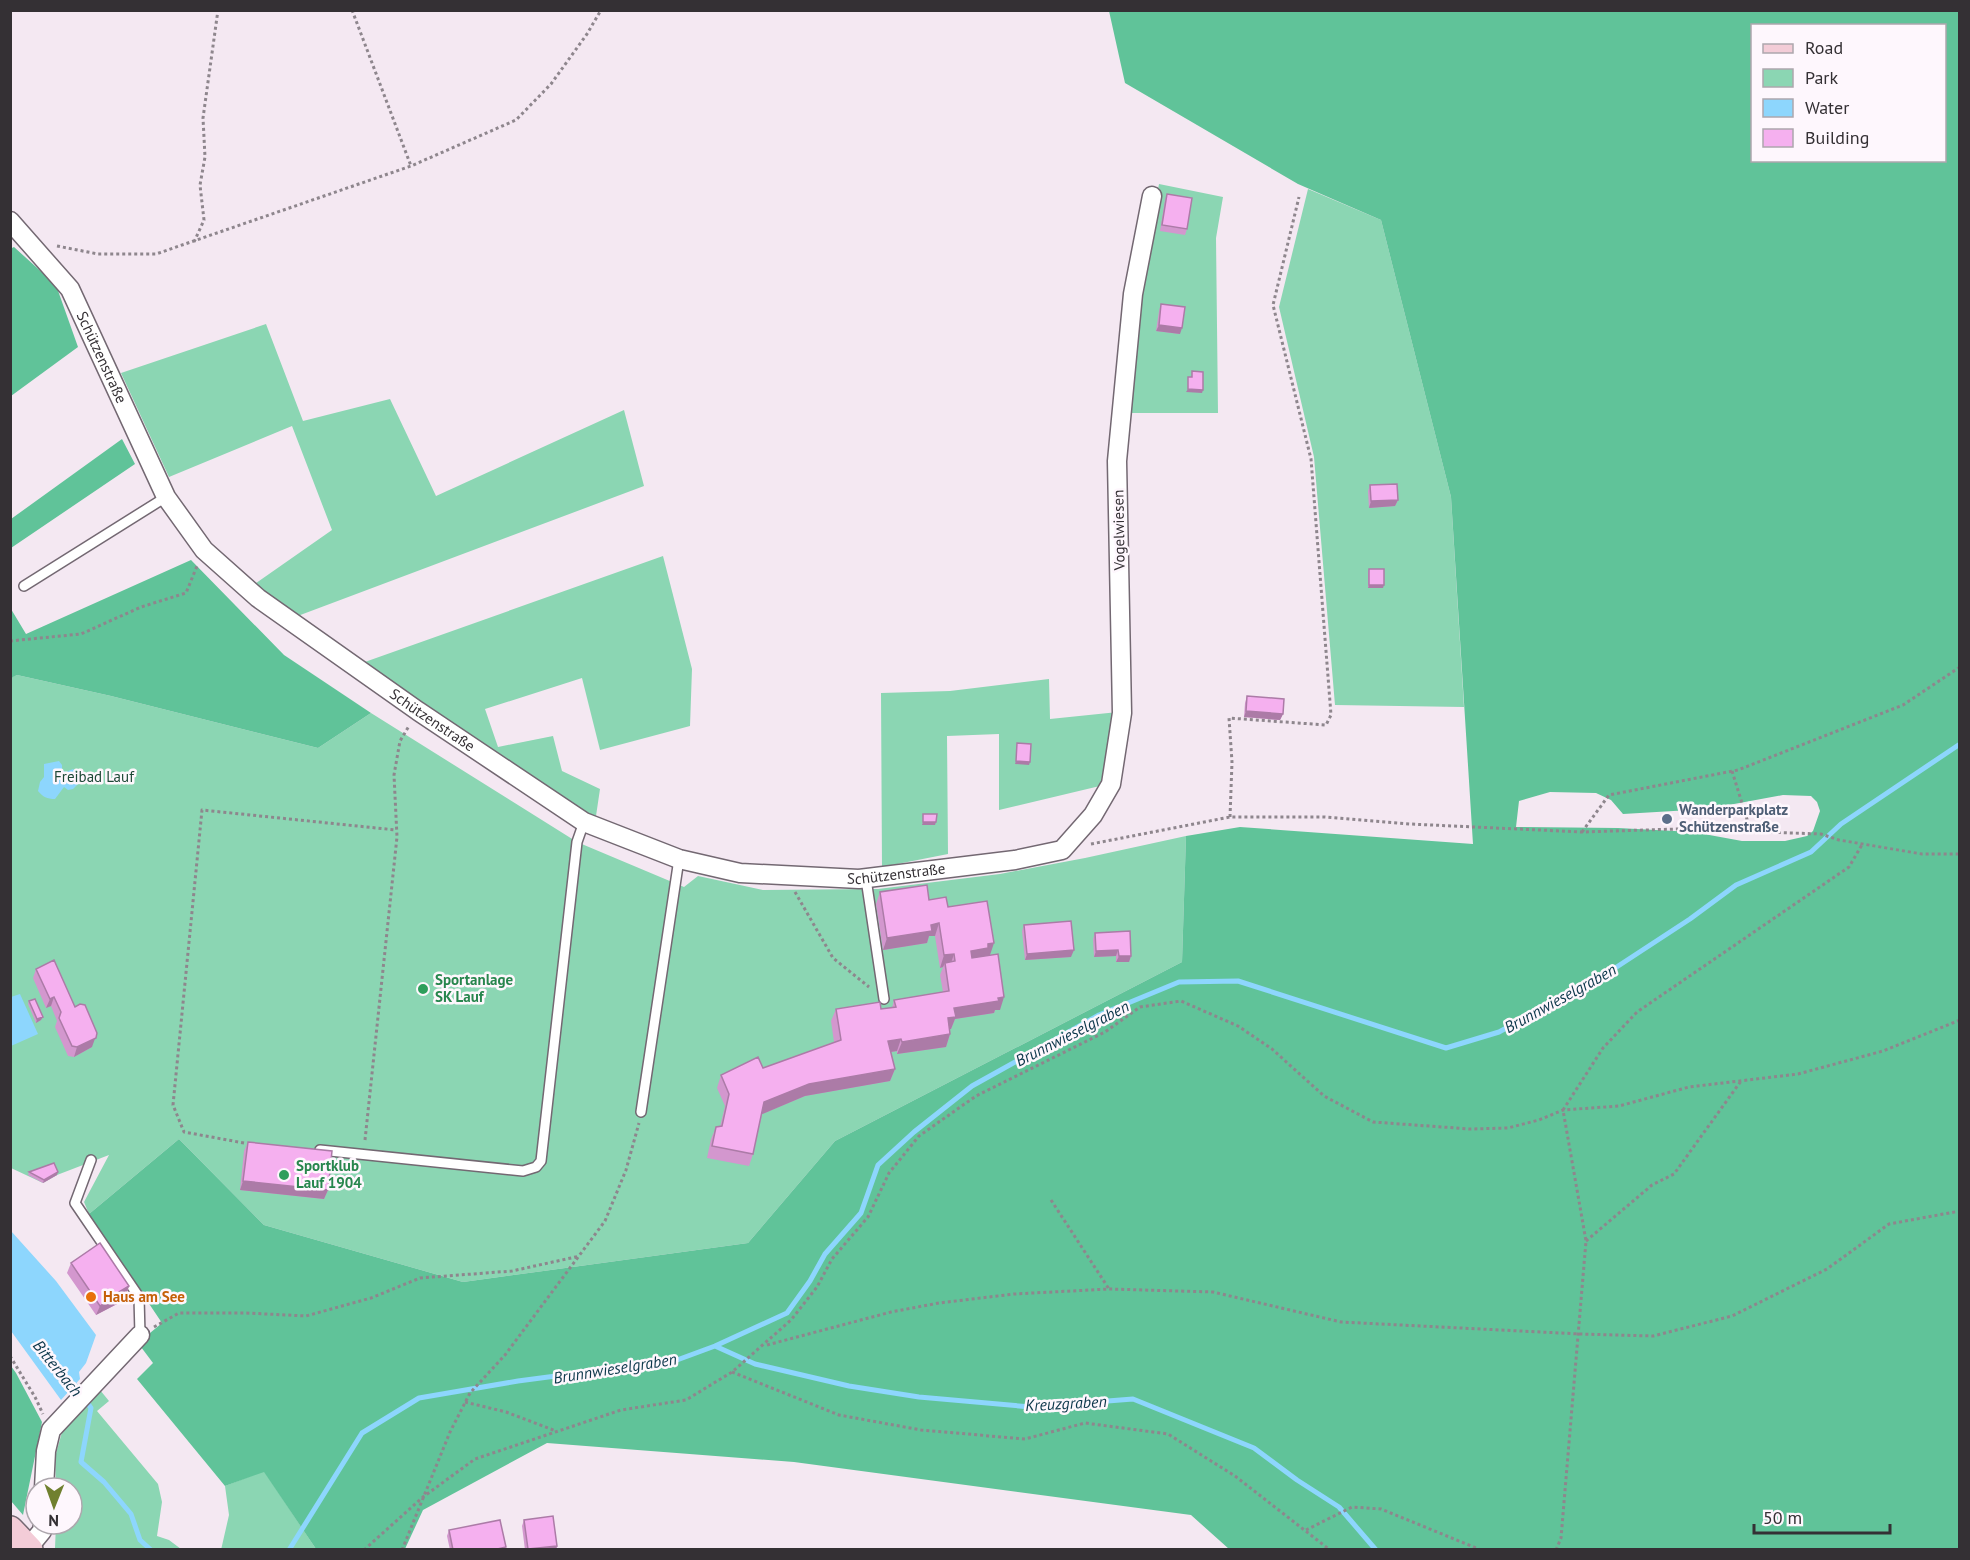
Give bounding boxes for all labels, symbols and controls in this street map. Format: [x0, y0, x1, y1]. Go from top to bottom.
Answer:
legend [1751, 24, 1946, 162]
text: Road [1805, 36, 1843, 59]
text: Park [1805, 66, 1838, 89]
text: Water [1805, 96, 1849, 119]
text: Building [1805, 126, 1869, 149]
street label: Schützenstraße [73, 308, 131, 406]
street label: Vogelwiesen [1108, 490, 1129, 571]
street label: Schützenstraße [386, 684, 479, 755]
park label: Freibad Lauf [54, 767, 135, 786]
place label: Wanderparkplatz Schützenstraße [1679, 800, 1788, 836]
marker: Wanderparkplatz Schützenstraße [1660, 812, 1674, 826]
street label: Schützenstraße [847, 859, 946, 888]
water label: Brunnwieselgraben [1501, 959, 1619, 1037]
place label: Sportanlage SK Lauf [435, 970, 514, 1006]
marker: Sportanlage SK Lauf [416, 982, 430, 996]
water label: Brunnwieselgraben [1012, 996, 1132, 1070]
place label: Sportklub Lauf 1904 [296, 1156, 362, 1192]
marker: Sportklub Lauf 1904 [277, 1168, 291, 1182]
place label: Haus am See [103, 1287, 185, 1306]
marker: Haus am See [84, 1290, 98, 1304]
water label: Bitterbach [29, 1336, 87, 1400]
water label: Brunnwieselgraben [552, 1348, 678, 1388]
water label: Kreuzgraben [1025, 1391, 1107, 1415]
north arrow [24, 1476, 84, 1536]
scale bar [1754, 1497, 1890, 1535]
text: 50 m [1763, 1506, 1802, 1529]
text: N [48, 1511, 59, 1531]

